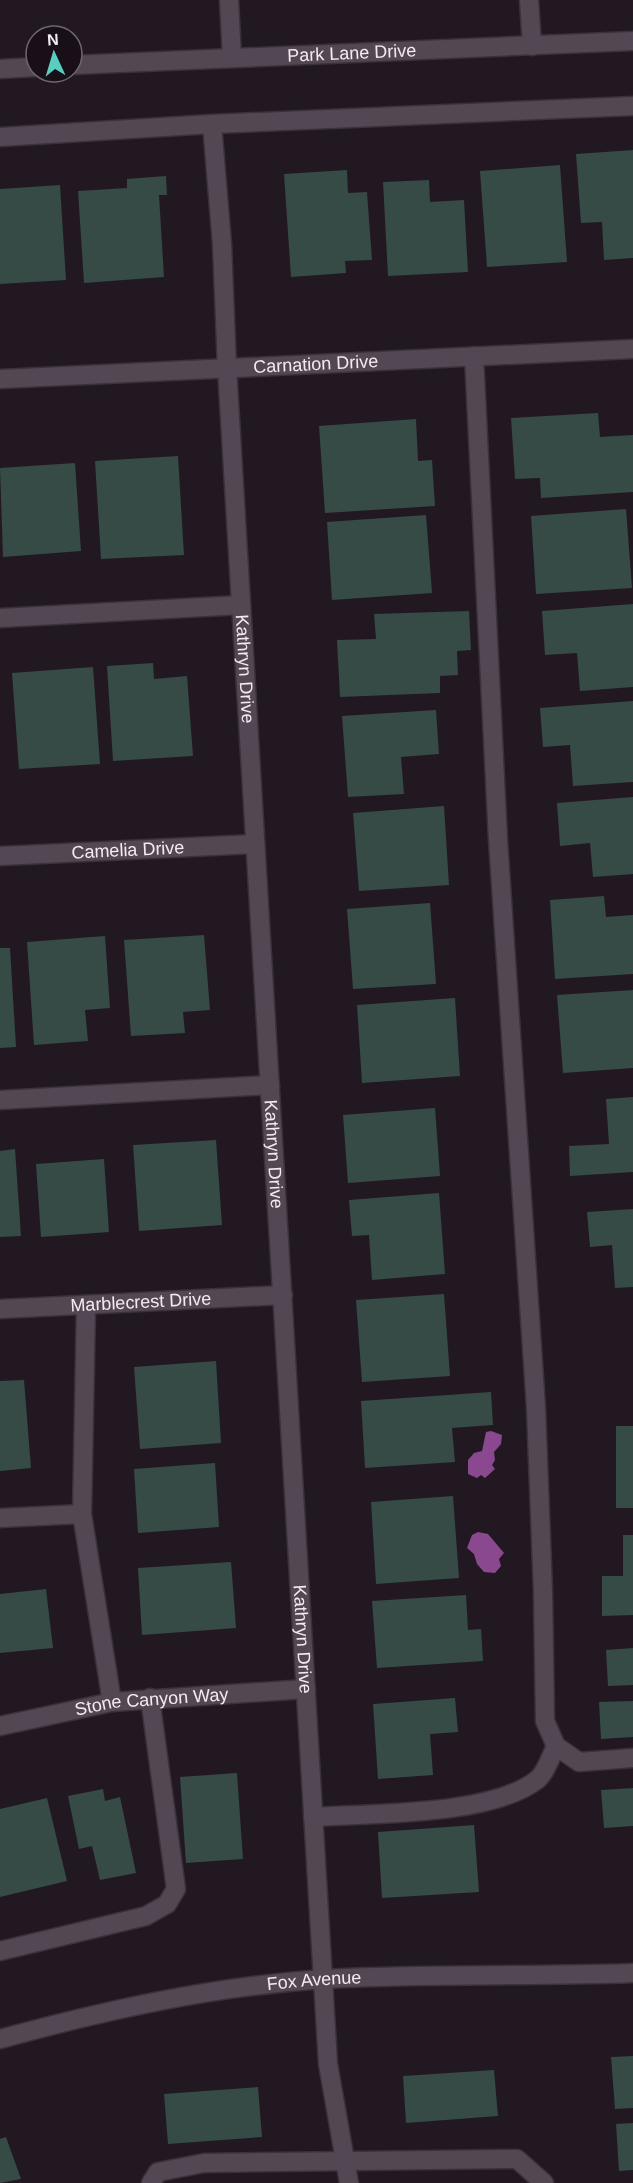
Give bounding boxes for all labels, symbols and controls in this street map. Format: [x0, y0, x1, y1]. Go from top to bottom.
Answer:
north arrow [24, 24, 84, 84]
text: N [47, 31, 59, 48]
street label: Park Lane Drive [287, 40, 417, 66]
street label: Carnation Drive [253, 351, 379, 377]
street label: Kathryn Drive [232, 614, 258, 724]
street label: Camelia Drive [71, 837, 185, 863]
street label: Kathryn Drive [261, 1099, 287, 1209]
street label: Marblecrest Drive [70, 1289, 212, 1316]
street label: Kathryn Drive [289, 1584, 316, 1694]
street label: Stone Canyon Way [73, 1684, 229, 1720]
street label: Fox Avenue [266, 1967, 362, 1994]

